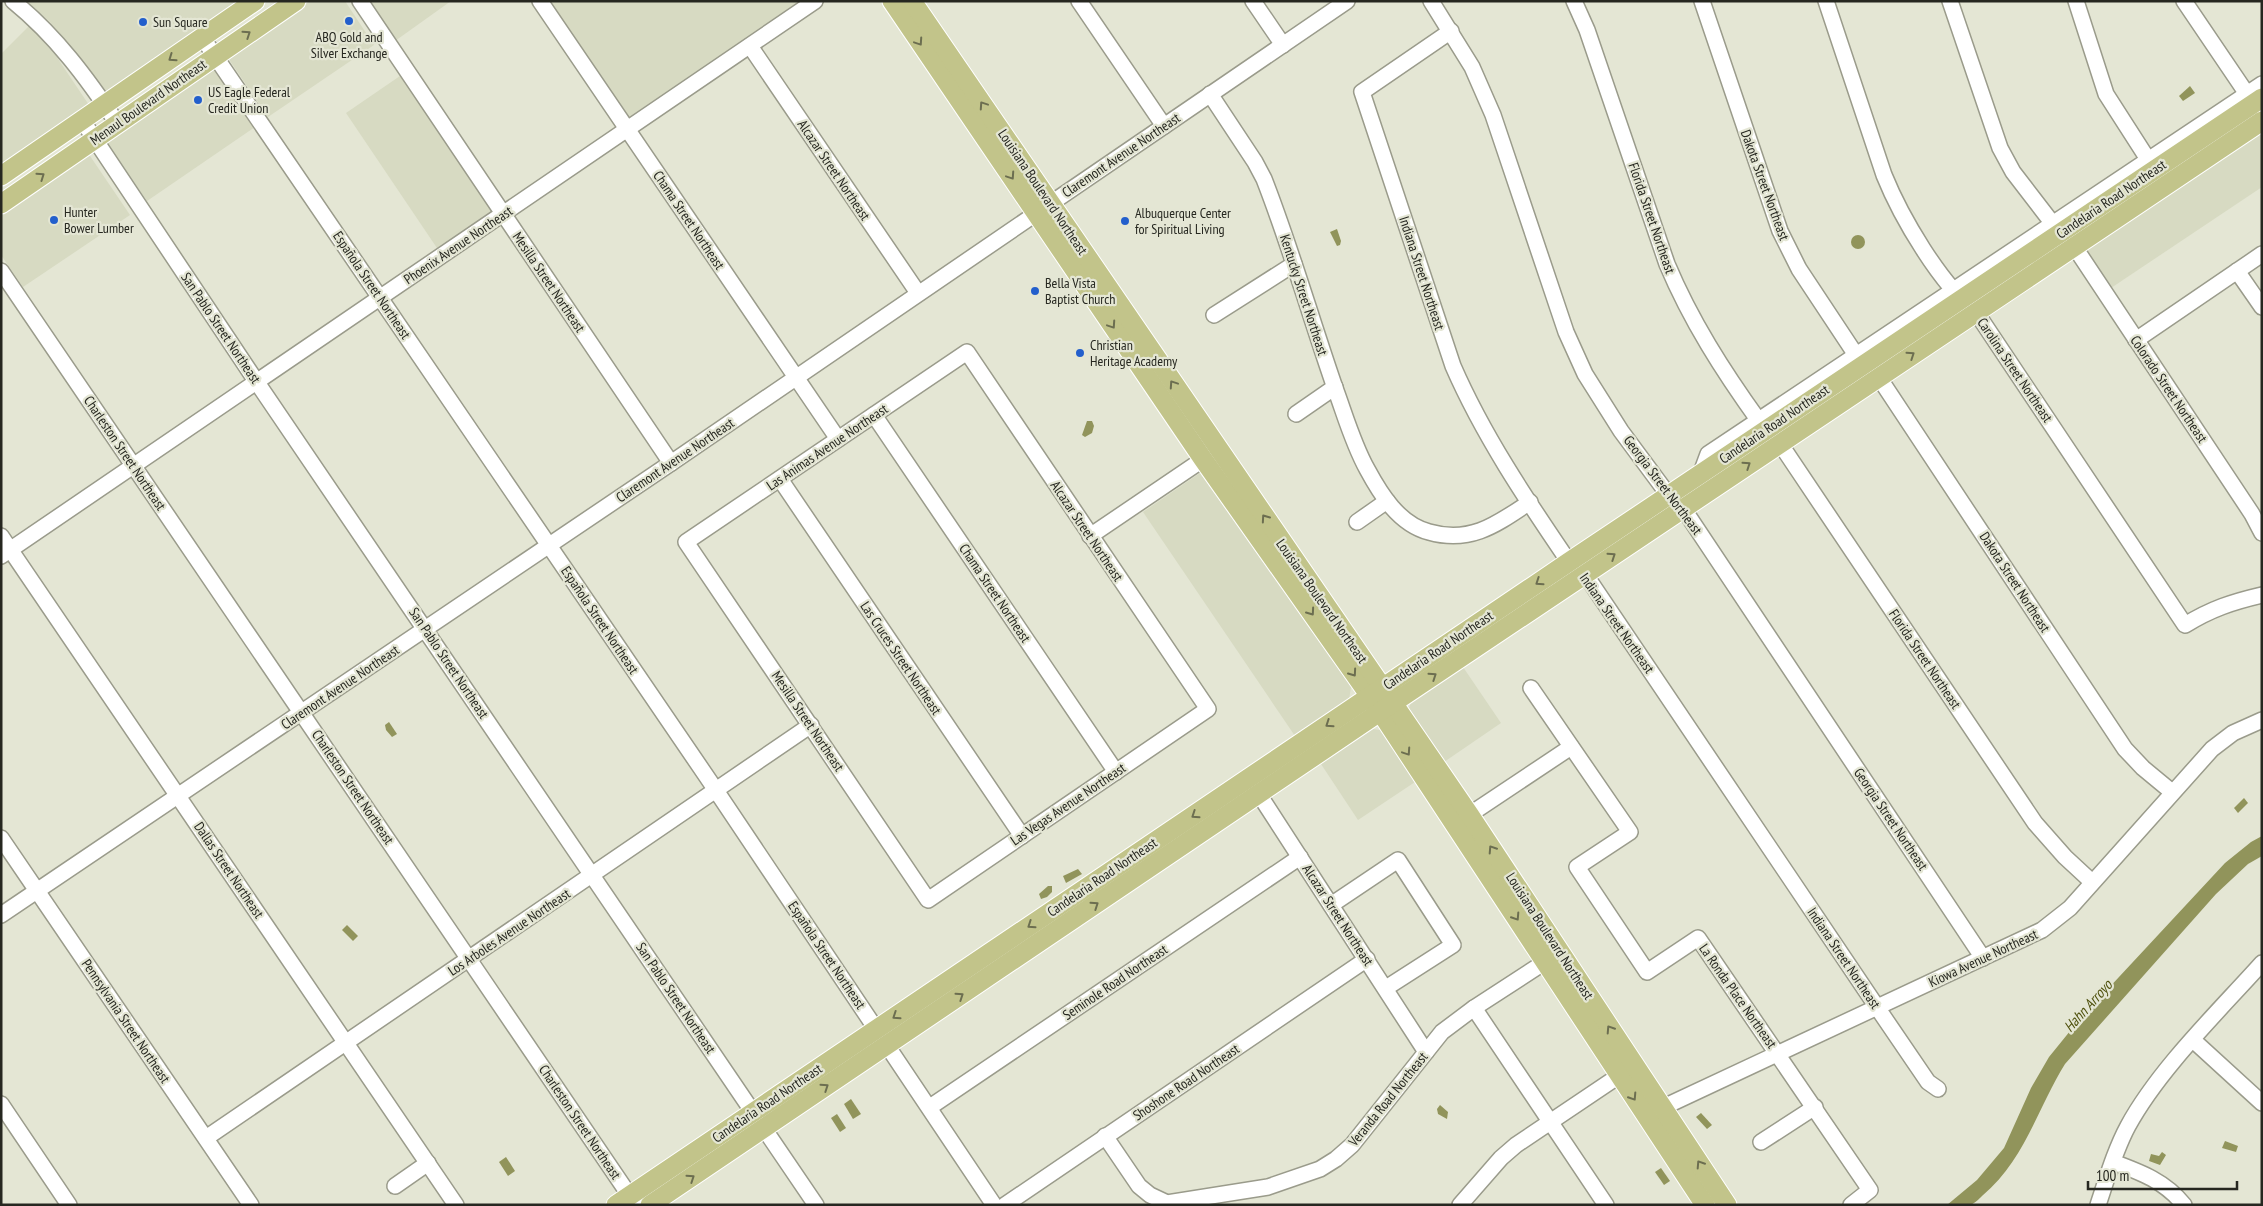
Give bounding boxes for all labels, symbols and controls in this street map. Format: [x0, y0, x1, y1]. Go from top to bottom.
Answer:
place label: Sun Square [153, 13, 208, 31]
marker: ABQ Gold and Silver Exchange [343, 15, 355, 27]
marker: Sun Square [137, 16, 149, 28]
place label: ABQ Gold and Silver Exchange [311, 28, 387, 62]
one-way arrow [242, 31, 251, 40]
one-way arrow [913, 36, 923, 45]
one-way arrow [168, 52, 178, 61]
street label: Menaul Boulevard Northeast [86, 55, 210, 149]
place label: US Eagle Federal Credit Union [208, 83, 291, 117]
marker: US Eagle Federal Credit Union [192, 94, 204, 106]
one-way arrow [980, 102, 989, 111]
street label: Claremont Avenue Northeast [1058, 109, 1184, 201]
street label: Alcazar Street Northeast [794, 116, 874, 224]
street label: Louisiana Boulevard Northeast [994, 126, 1092, 258]
street label: Dakota Street Northeast [1737, 127, 1793, 243]
street label: Candelaria Road Northeast [2053, 155, 2170, 242]
street label: Florida Street Northeast [1625, 160, 1679, 276]
street label: Chama Street Northeast [649, 167, 729, 273]
one-way arrow [1004, 171, 1014, 180]
one-way arrow [36, 173, 45, 182]
street label: Phoenix Avenue Northeast [400, 202, 516, 288]
place label: Hunter Bower Lumber [64, 203, 134, 237]
place label: Albuquerque Center for Spiritual Living [1135, 204, 1231, 238]
marker: Hunter Bower Lumber [48, 214, 60, 226]
street label: Indiana Street Northeast [1395, 214, 1449, 332]
marker: Albuquerque Center for Spiritual Living [1119, 215, 1131, 227]
street label: Española Street Northeast [329, 228, 415, 342]
street label: Mesilla Street Northeast [509, 228, 589, 336]
street label: Kentucky Street Northeast [1276, 232, 1332, 358]
street label: San Pablo Street Northeast [177, 269, 265, 387]
place label: Bella Vista Baptist Church [1045, 274, 1115, 308]
marker: Bella Vista Baptist Church [1029, 285, 1041, 297]
street label: Carolina Street Northeast [1973, 314, 2057, 426]
one-way arrow [1106, 319, 1115, 329]
street label: Colorado Street Northeast [2126, 332, 2212, 446]
place label: Christian Heritage Academy [1090, 336, 1178, 370]
marker: Christian Heritage Academy [1074, 347, 1086, 359]
one-way arrow [1905, 352, 1914, 361]
one-way arrow [1170, 380, 1179, 390]
street label: Candelaria Road Northeast [1716, 380, 1833, 467]
street label: Charleston Street Northeast [80, 392, 170, 514]
street label: Las Animas Avenue Northeast [763, 400, 891, 494]
street label: Claremont Avenue Northeast [612, 414, 738, 506]
street label: Georgia Street Northeast [1620, 432, 1706, 538]
one-way arrow [1741, 462, 1751, 471]
street label: Alcazar Street Northeast [1047, 477, 1127, 585]
one-way arrow [1262, 515, 1271, 524]
street label: Dakota Street Northeast [1976, 528, 2054, 636]
street label: Louisiana Boulevard Northeast [1272, 535, 1372, 667]
street label: Chama Street Northeast [955, 540, 1035, 646]
one-way arrow [1606, 553, 1616, 562]
street label: Española Street Northeast [557, 563, 643, 677]
street label: Indiana Street Northeast [1576, 569, 1658, 677]
one-way arrow [1536, 576, 1545, 585]
street label: Las Cruces Street Northeast [856, 598, 946, 718]
street label: San Pablo Street Northeast [405, 604, 493, 722]
street label: Candelaria Road Northeast [1380, 606, 1497, 693]
street label: Florida Street Northeast [1885, 606, 1965, 712]
one-way arrow [1305, 607, 1314, 616]
street label: Claremont Avenue Northeast [277, 641, 403, 733]
street label: Mesilla Street Northeast [768, 667, 848, 775]
one-way arrow [1347, 667, 1356, 677]
one-way arrow [1428, 672, 1437, 682]
one-way arrow [1326, 718, 1335, 727]
street label: Charleston Street Northeast [308, 726, 398, 848]
one-way arrow [1401, 746, 1410, 756]
street label: Las Vegas Avenue Northeast [1007, 759, 1129, 849]
street label: Georgia Street Northeast [1850, 764, 1932, 874]
one-way arrow [1191, 809, 1200, 818]
street label: Dallas Street Northeast [190, 818, 268, 922]
street label: Candelaria Road Northeast [1044, 833, 1161, 920]
one-way arrow [1489, 845, 1498, 855]
street label: Alcazar Street Northeast [1298, 861, 1378, 969]
street label: Louisiana Boulevard Northeast [1502, 869, 1598, 1003]
street label: Los Arboles Avenue Northeast [444, 884, 574, 980]
street label: Española Street Northeast [784, 898, 870, 1012]
one-way arrow [1089, 902, 1098, 911]
street label: Indiana Street Northeast [1803, 904, 1885, 1012]
one-way arrow [1510, 911, 1519, 921]
one-way arrow [1027, 919, 1037, 928]
street label: Kiowa Avenue Northeast [1926, 925, 2041, 991]
street label: San Pablo Street Northeast [632, 939, 720, 1057]
street label: Seminole Road Northeast [1059, 940, 1171, 1024]
street label: La Ronda Place Northeast [1695, 940, 1781, 1052]
street label: Pennsylvania Street Northeast [78, 956, 174, 1087]
water label: Hahn Arroyo [2059, 974, 2117, 1036]
one-way arrow [955, 992, 964, 1002]
one-way arrow [892, 1010, 902, 1019]
one-way arrow [1607, 1025, 1617, 1034]
street label: Shoshone Road Northeast [1129, 1040, 1243, 1124]
street label: Veranda Road Northeast [1344, 1048, 1432, 1151]
street label: Candelaria Road Northeast [709, 1059, 826, 1146]
street label: Charleston Street Northeast [535, 1061, 625, 1183]
one-way arrow [820, 1084, 829, 1093]
one-way arrow [1627, 1092, 1637, 1101]
scale bar [2088, 1158, 2237, 1190]
one-way arrow [1697, 1160, 1706, 1170]
text: 100 m [2096, 1166, 2129, 1185]
one-way arrow [685, 1174, 694, 1184]

